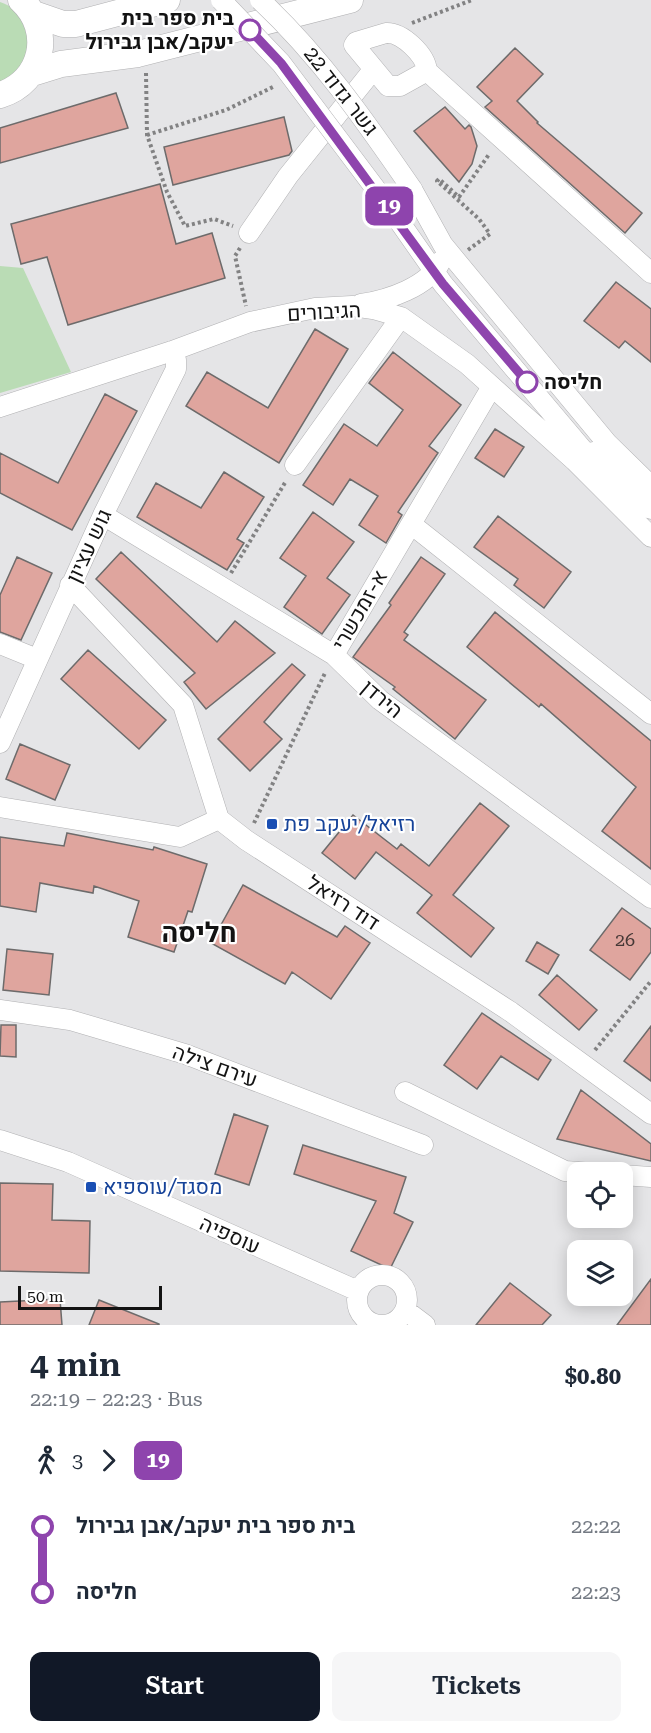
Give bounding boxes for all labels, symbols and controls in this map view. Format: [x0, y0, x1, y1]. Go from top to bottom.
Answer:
place label: בית ספר בית יעקב/אבן גבירול [85, 6, 235, 54]
marker: בית ספר בית יעקב/אבן גבירול [239, 19, 261, 41]
street label: גשר גדוד 22 [299, 42, 383, 140]
line badge: 19 [362, 186, 416, 226]
text: 19 [377, 194, 401, 218]
street label: הגיבורים [286, 298, 362, 326]
place label: חליסה [544, 370, 602, 394]
marker: חליסה [516, 371, 538, 393]
street label: גוש עציון [62, 505, 116, 587]
street label: א-זמכשרי [328, 566, 392, 654]
street label: הירדן [357, 675, 407, 723]
place label: רזיאל/יעקב פת [284, 812, 415, 836]
marker: רזיאל/יעקב פת [265, 817, 279, 831]
street label: דוד רזיאל [302, 871, 384, 935]
district label: חליסה [161, 917, 237, 949]
house number: 26 [615, 929, 635, 950]
street label: עירם צילה [169, 1040, 261, 1092]
map controls [567, 1162, 633, 1306]
button: locate [567, 1162, 633, 1228]
place label: מסגד/עוספיא [103, 1175, 222, 1199]
marker: מסגד/עוספיא [84, 1180, 98, 1194]
street label: עוספיה [196, 1211, 264, 1259]
button: layers [567, 1240, 633, 1306]
scale bar [18, 1283, 162, 1310]
text: 50 m [27, 1287, 64, 1306]
text: 4 min [30, 1345, 121, 1384]
text: $0.80 [565, 1364, 621, 1389]
text: 22:19 – 22:23 · Bus [30, 1387, 202, 1411]
icon: walk [30, 1444, 63, 1477]
icon: forward [92, 1444, 125, 1477]
text: 3 [72, 1448, 83, 1472]
text: 19 [146, 1448, 170, 1472]
text: בית ספר בית יעקב/אבן גבירול [76, 1513, 355, 1538]
text: 22:22 [571, 1514, 621, 1538]
text: חליסה [76, 1579, 137, 1604]
text: 22:23 [571, 1580, 621, 1604]
button: Start [30, 1652, 320, 1721]
button: Tickets [332, 1652, 621, 1721]

